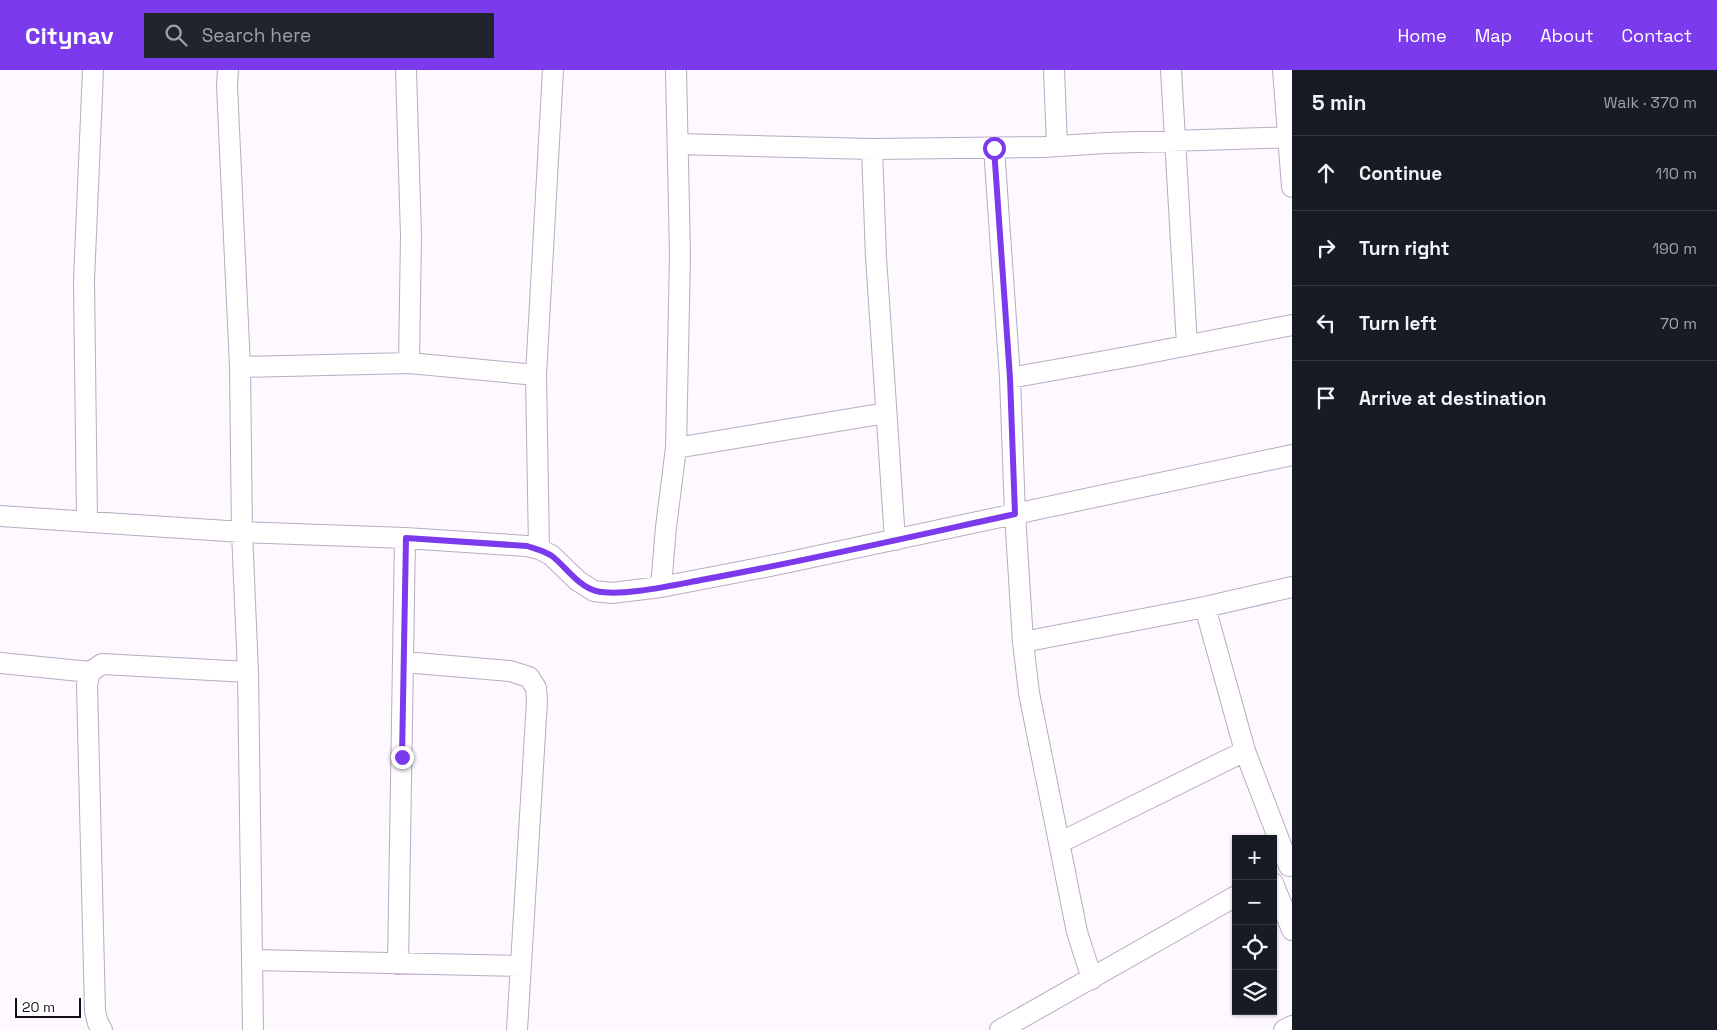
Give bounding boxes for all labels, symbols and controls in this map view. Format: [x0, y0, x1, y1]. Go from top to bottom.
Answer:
search box [144, 13, 494, 58]
text: Citynav [25, 20, 114, 51]
icon: search [162, 21, 190, 49]
text: Search here [202, 23, 311, 48]
text: Home [1398, 24, 1447, 47]
text: Map [1475, 24, 1512, 47]
text: About [1540, 24, 1594, 47]
text: Contact [1622, 24, 1692, 47]
text: 5 min [1312, 89, 1366, 116]
text: Walk · 370 m [1604, 92, 1697, 113]
route start [983, 137, 1006, 160]
icon: ahead [1312, 159, 1340, 187]
text: Continue [1359, 161, 1442, 186]
text: 110 m [1655, 163, 1697, 184]
icon: right [1312, 234, 1340, 262]
text: Turn right [1359, 236, 1449, 261]
text: 190 m [1652, 238, 1697, 259]
icon: left [1312, 309, 1340, 337]
text: Turn left [1359, 311, 1437, 336]
text: 70 m [1660, 313, 1697, 334]
icon: arrive [1312, 384, 1340, 412]
text: Arrive at destination [1359, 386, 1547, 411]
route end [391, 746, 414, 769]
map controls [1232, 835, 1277, 1015]
button: + [1232, 835, 1277, 880]
button: − [1232, 880, 1277, 925]
button: locate [1232, 925, 1277, 970]
button: layers [1232, 970, 1277, 1015]
scale bar [15, 995, 81, 1018]
text: 20 m [22, 998, 55, 1016]

